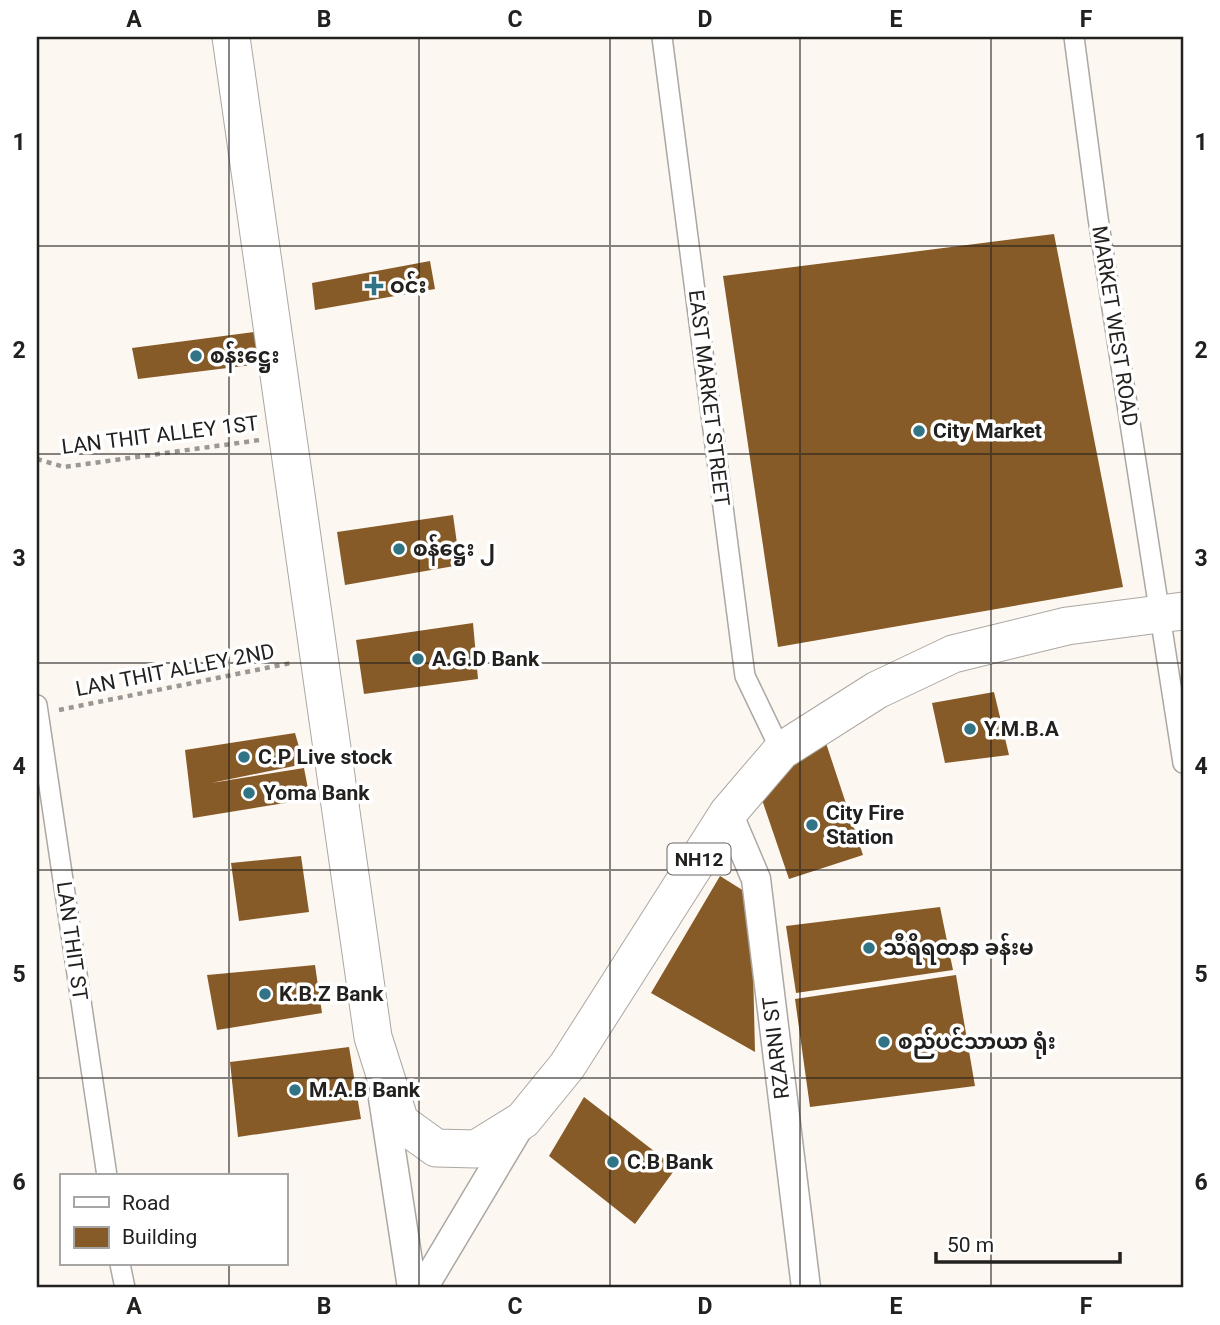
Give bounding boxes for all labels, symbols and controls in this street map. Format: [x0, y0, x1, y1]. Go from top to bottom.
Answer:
text: A [126, 6, 142, 33]
text: B [317, 6, 331, 33]
text: C [507, 6, 523, 33]
text: D [698, 6, 712, 33]
text: E [890, 6, 903, 33]
text: F [1080, 6, 1093, 33]
text: 1 [12, 129, 26, 156]
text: 1 [1194, 129, 1208, 156]
street label: MARKET WEST ROAD [1087, 224, 1143, 428]
place label: ဝင်း [390, 270, 427, 298]
marker: ဝင်း [364, 276, 384, 296]
street label: EAST MARKET STREET [684, 288, 734, 508]
text: 2 [12, 337, 26, 364]
text: 2 [1194, 337, 1208, 364]
place label: စန်းဋ္ဌေး [210, 340, 280, 373]
marker: စန်းဋ္ဌေး [188, 348, 204, 364]
street label: LAN THIT ALLEY 1ST [60, 411, 260, 459]
place label: City Market [933, 419, 1042, 443]
marker: City Market [911, 423, 927, 439]
place label: စန်ဋ္ဌေး ၂ [413, 533, 495, 566]
marker: စန်ဋ္ဌေး ၂ [391, 541, 407, 557]
text: 3 [12, 545, 26, 572]
text: 3 [1194, 545, 1208, 572]
street label: LAN THIT ALLEY 2ND [74, 639, 276, 701]
place label: A.G.D Bank [432, 647, 540, 671]
marker: A.G.D Bank [410, 651, 426, 667]
place label: Y.M.B.A [984, 717, 1060, 741]
marker: Y.M.B.A [962, 721, 978, 737]
place label: C.P Live stock [258, 745, 393, 769]
marker: C.P Live stock [236, 749, 252, 765]
text: 4 [12, 753, 26, 780]
text: 4 [1194, 753, 1208, 780]
place label: Yoma Bank [263, 781, 370, 805]
marker: Yoma Bank [241, 785, 257, 801]
place label: City Fire Station [826, 801, 904, 849]
marker: City Fire Station [804, 817, 820, 833]
road number: NH12 [668, 844, 730, 874]
street label: LAN THIT ST [52, 880, 92, 1003]
place label: သီရိရတနာ ခန်းမ [883, 932, 1034, 965]
marker: သီရိရတနာ ခန်းမ [861, 940, 877, 956]
text: 5 [12, 961, 26, 988]
text: 5 [1194, 961, 1208, 988]
place label: K.B.Z Bank [279, 982, 384, 1006]
marker: K.B.Z Bank [257, 986, 273, 1002]
street label: RZARNI ST [758, 995, 794, 1101]
place label: စည်ပင်သာယာ ရုံး [898, 1026, 1056, 1059]
marker: စည်ပင်သာယာ ရုံး [876, 1034, 892, 1050]
place label: M.A.B Bank [309, 1078, 421, 1102]
marker: M.A.B Bank [287, 1082, 303, 1098]
place label: C.B Bank [627, 1150, 714, 1174]
marker: C.B Bank [605, 1154, 621, 1170]
text: 6 [12, 1169, 26, 1196]
text: 6 [1194, 1169, 1208, 1196]
legend [60, 1174, 287, 1266]
text: Road [122, 1191, 170, 1215]
scale bar [936, 1220, 1120, 1264]
text: Building [122, 1225, 197, 1249]
text: 50 m [947, 1233, 994, 1257]
text: A [126, 1293, 142, 1320]
text: B [317, 1293, 331, 1320]
text: C [507, 1293, 523, 1320]
text: D [698, 1293, 712, 1320]
text: E [890, 1293, 903, 1320]
text: F [1080, 1293, 1093, 1320]

